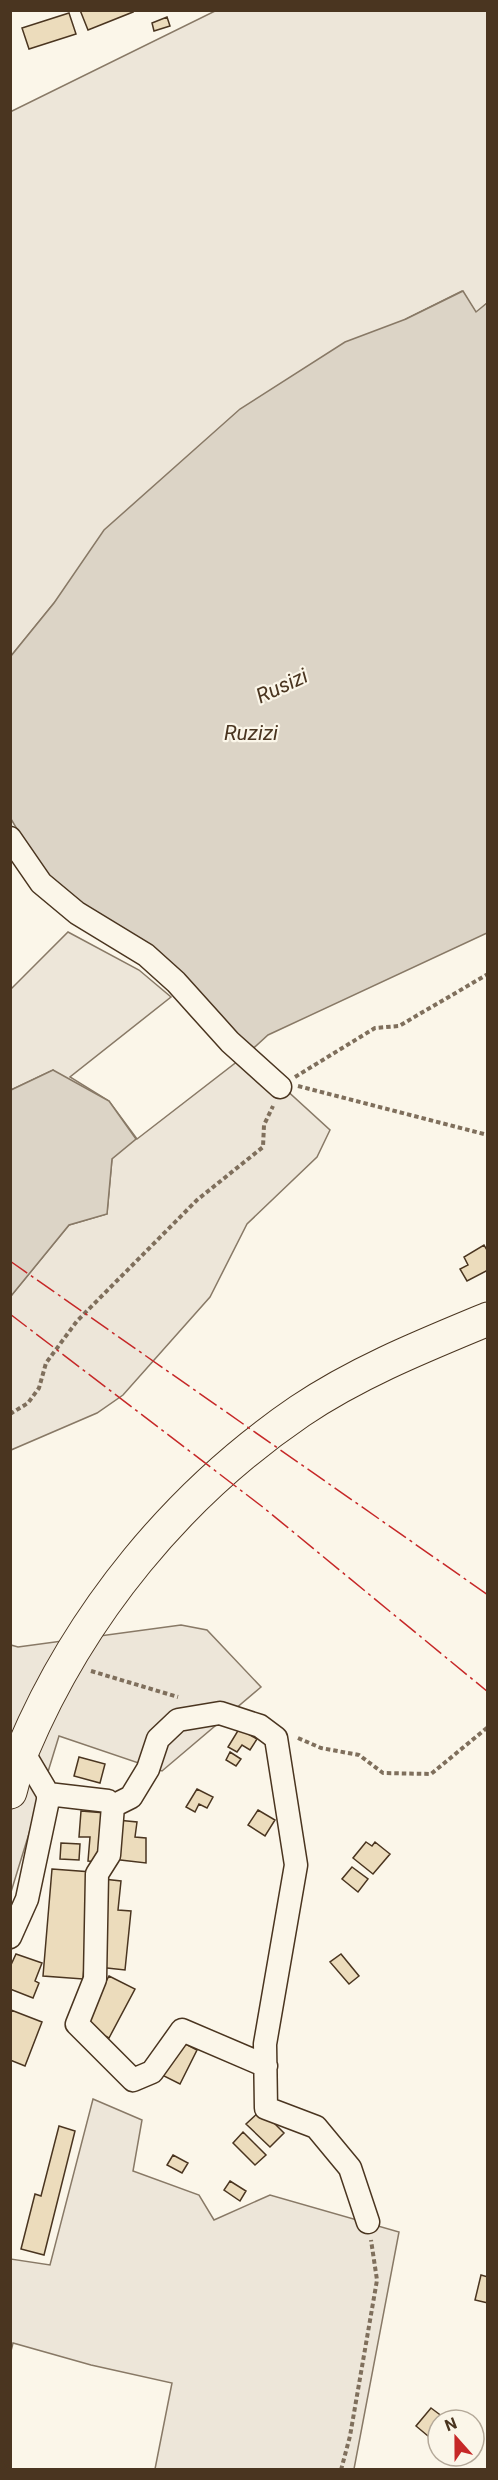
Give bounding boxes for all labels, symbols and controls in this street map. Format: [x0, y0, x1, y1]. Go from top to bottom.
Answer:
water label: Rusizi [252, 664, 312, 708]
water label: Ruzizi [224, 721, 278, 745]
north arrow [426, 2408, 486, 2468]
text: N [442, 2414, 459, 2435]

